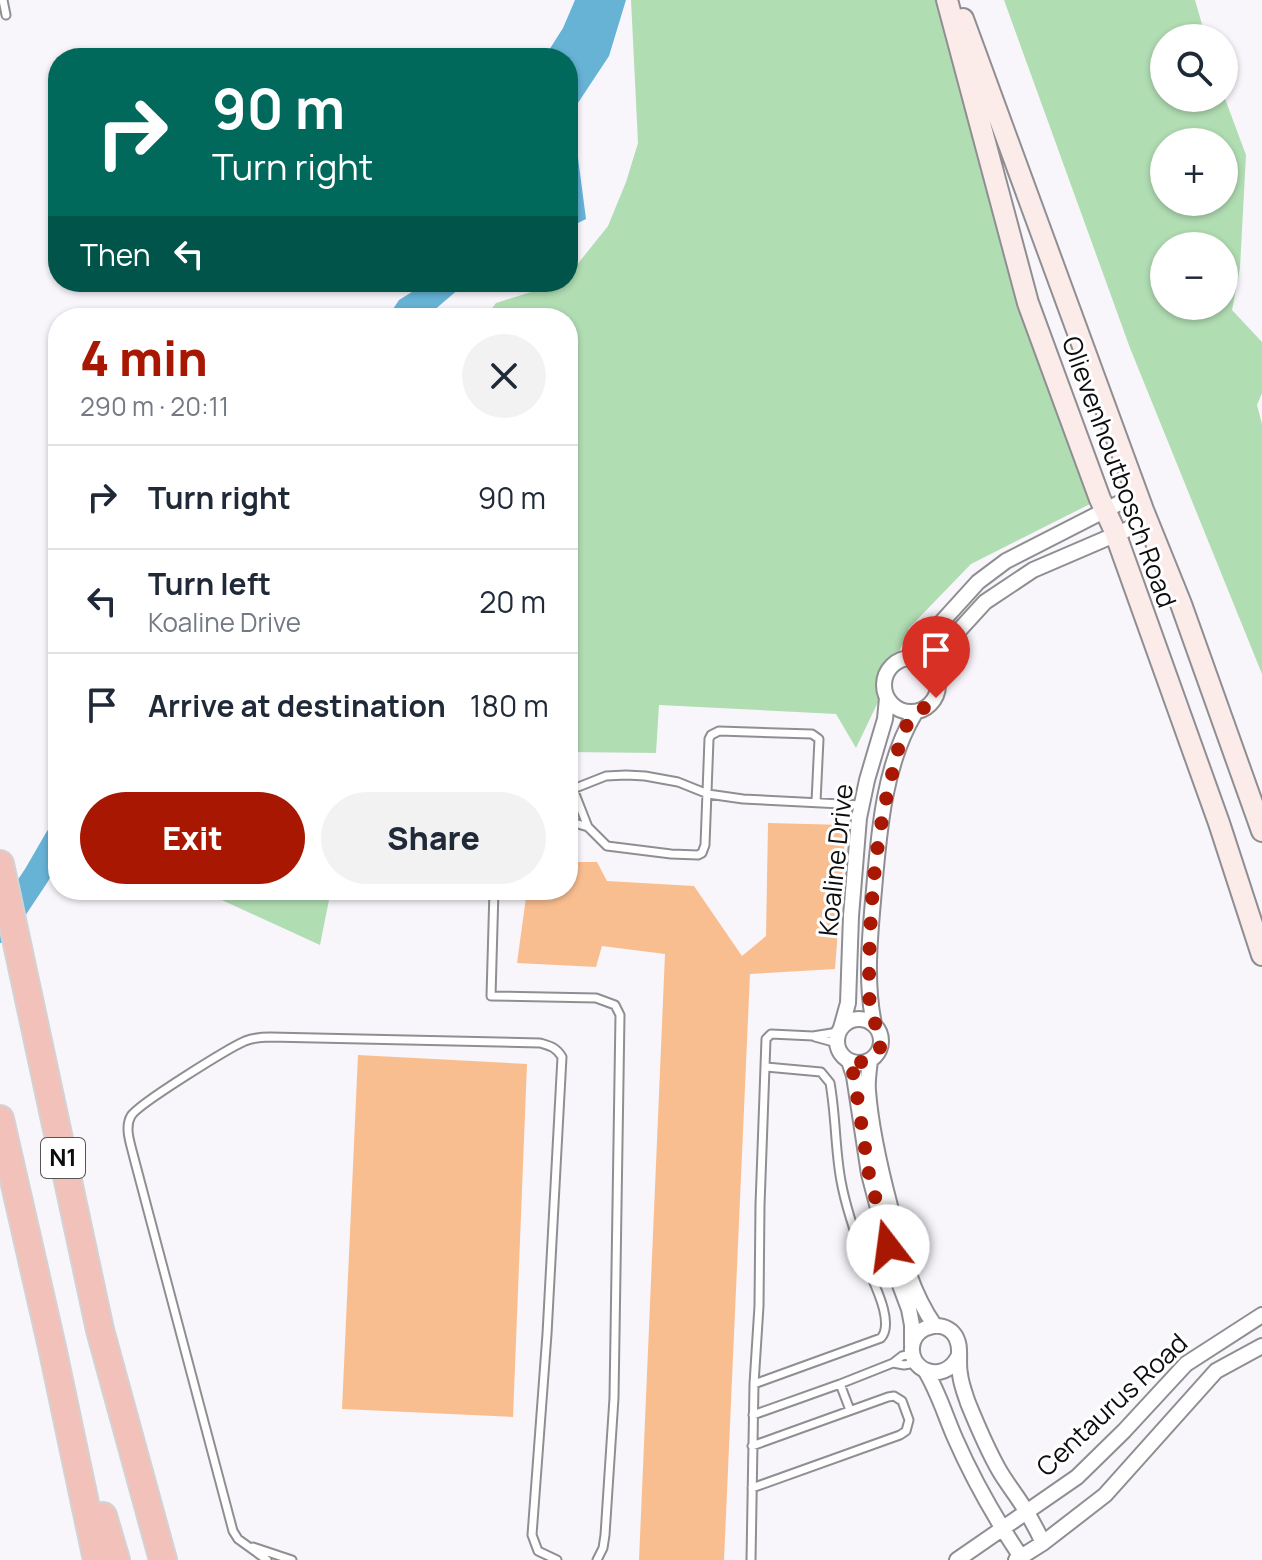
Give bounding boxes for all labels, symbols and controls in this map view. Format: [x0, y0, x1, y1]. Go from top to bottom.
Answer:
map controls [1150, 24, 1238, 320]
button: search [1150, 24, 1238, 112]
text: 90 m [212, 69, 345, 146]
icon: right [80, 80, 184, 184]
button: + [1150, 128, 1238, 216]
text: Turn right [212, 142, 373, 191]
icon: left [167, 232, 211, 276]
button: − [1150, 232, 1238, 320]
text: Then [80, 234, 151, 275]
text: 4 min [80, 325, 208, 390]
street label: Olievenhoutbosch Road [1054, 331, 1186, 612]
button: close [462, 334, 546, 418]
text: 290 m · 20:11 [80, 388, 229, 424]
icon: right [80, 475, 124, 519]
text: Turn right [148, 477, 291, 518]
text: 90 m [478, 477, 546, 518]
text: Turn left [148, 563, 271, 604]
icon: left [80, 579, 124, 623]
text: 20 m [479, 581, 546, 622]
text: Koaline Drive [148, 604, 301, 640]
pin [902, 616, 970, 698]
icon: arrive [914, 628, 958, 672]
icon: arrive [80, 683, 124, 727]
text: Arrive at destination [148, 685, 446, 726]
text: 180 m [470, 685, 549, 726]
street label: Koaline Drive [809, 782, 861, 938]
button: Exit [80, 792, 305, 884]
button: Share [321, 792, 546, 884]
road number: N1 [41, 1138, 85, 1178]
position arrow [846, 1204, 930, 1288]
street label: Centaurus Road [1028, 1325, 1195, 1484]

